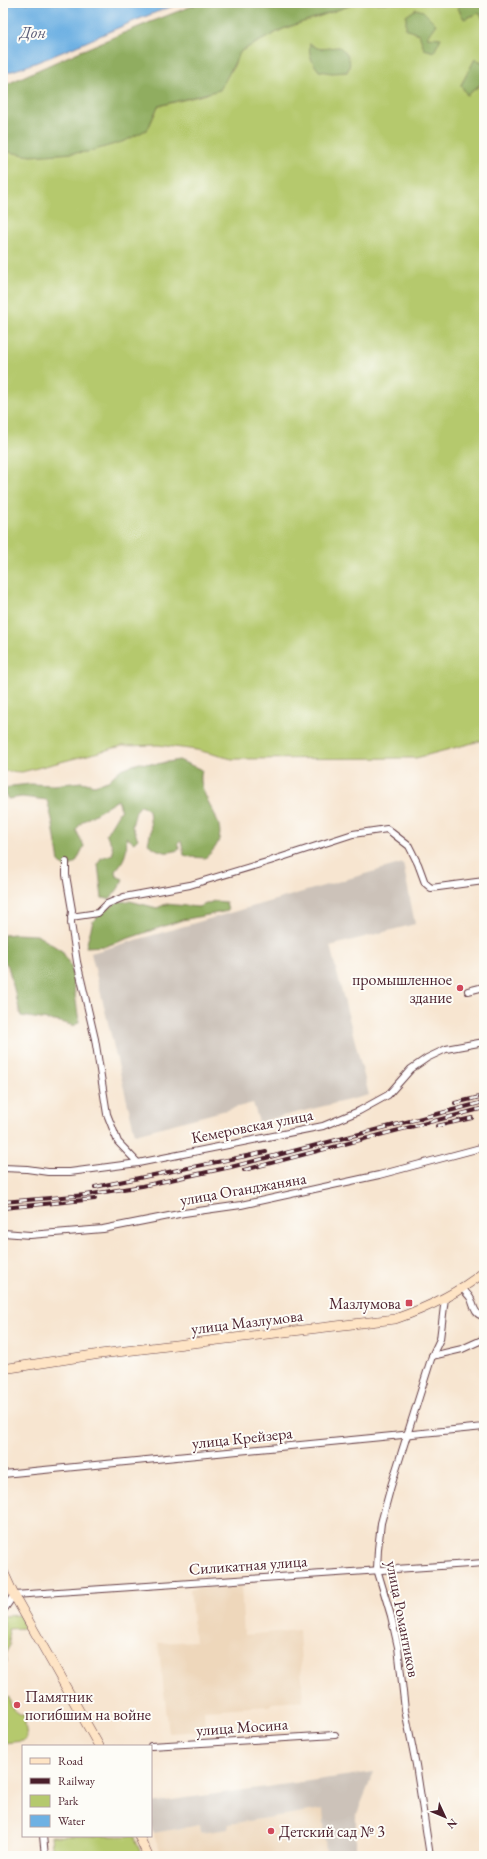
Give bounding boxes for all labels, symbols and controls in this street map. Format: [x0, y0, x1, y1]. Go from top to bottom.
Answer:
water label: Дон [18, 21, 46, 43]
place label: промышленное здание [352, 969, 452, 1008]
marker: промышленное здание [455, 983, 465, 993]
street label: Кемеровская улица [189, 1104, 315, 1148]
street label: улица Оганджаняна [178, 1167, 308, 1210]
place label: Мазлумова [329, 1293, 402, 1314]
marker: Мазлумова [404, 1298, 414, 1308]
street label: улица Мазлумова [190, 1305, 305, 1339]
street label: улица Крейзера [191, 1422, 294, 1454]
street label: Силикатная улица [188, 1550, 309, 1580]
street label: улица Романтиков [381, 1559, 425, 1679]
place label: Памятник погибшим на войне [25, 1686, 151, 1725]
marker: Памятник погибшим на войне [12, 1700, 22, 1710]
street label: улица Мосина [195, 1713, 289, 1741]
legend [22, 1745, 152, 1837]
text: Road [58, 1753, 84, 1769]
text: Railway [58, 1773, 96, 1789]
text: Park [58, 1793, 79, 1809]
north arrow [425, 1797, 465, 1837]
text: Water [58, 1813, 85, 1829]
text: N [444, 1816, 460, 1832]
place label: Детский сад № 3 [279, 1821, 385, 1842]
marker: Детский сад № 3 [266, 1826, 276, 1836]

